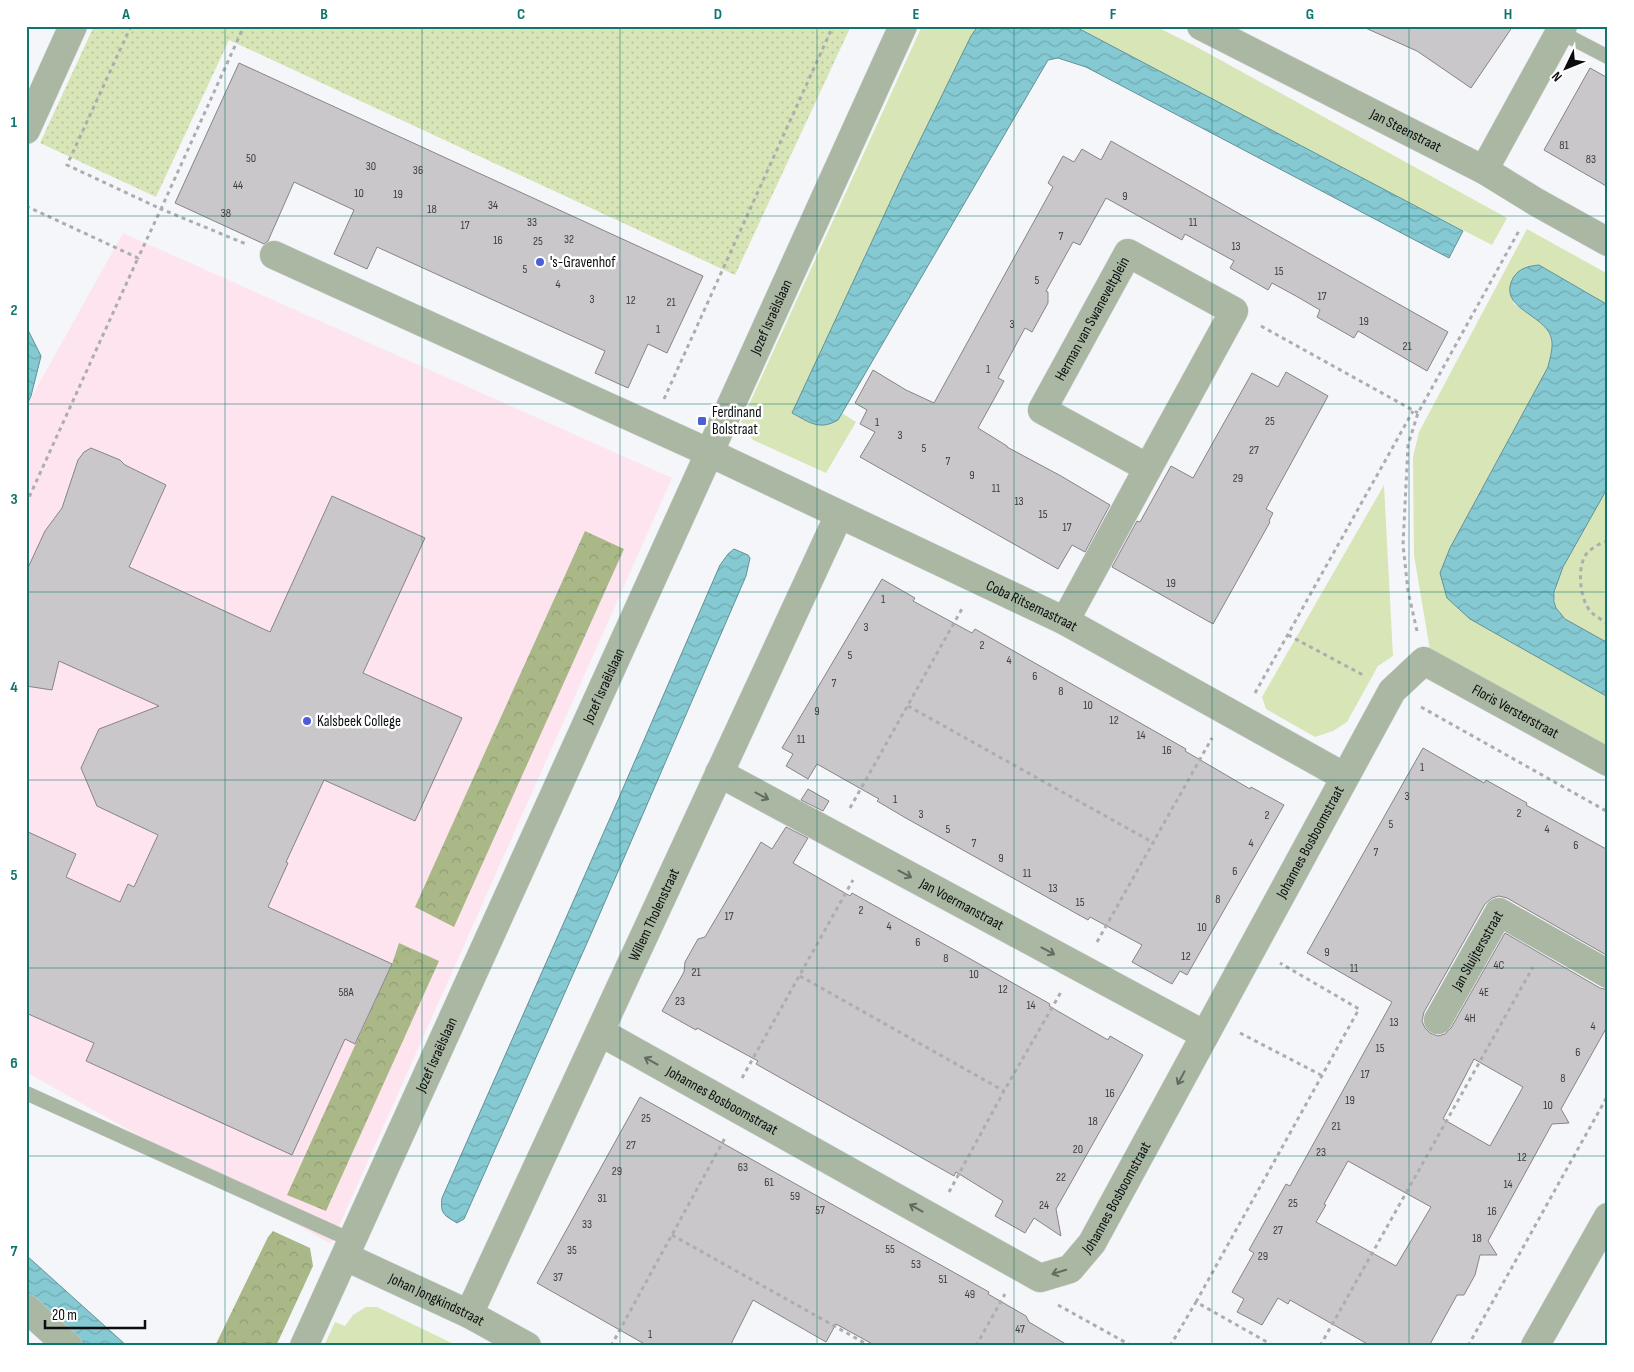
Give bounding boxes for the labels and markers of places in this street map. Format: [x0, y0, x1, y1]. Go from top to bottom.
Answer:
place label: 's-Gravenhof [550, 253, 616, 272]
marker: 's-Gravenhof [534, 256, 546, 268]
place label: Ferdinand Bolstraat [712, 403, 762, 439]
marker: Ferdinand Bolstraat [696, 415, 708, 427]
place label: Kalsbeek College [317, 712, 401, 731]
marker: Kalsbeek College [301, 715, 313, 727]

